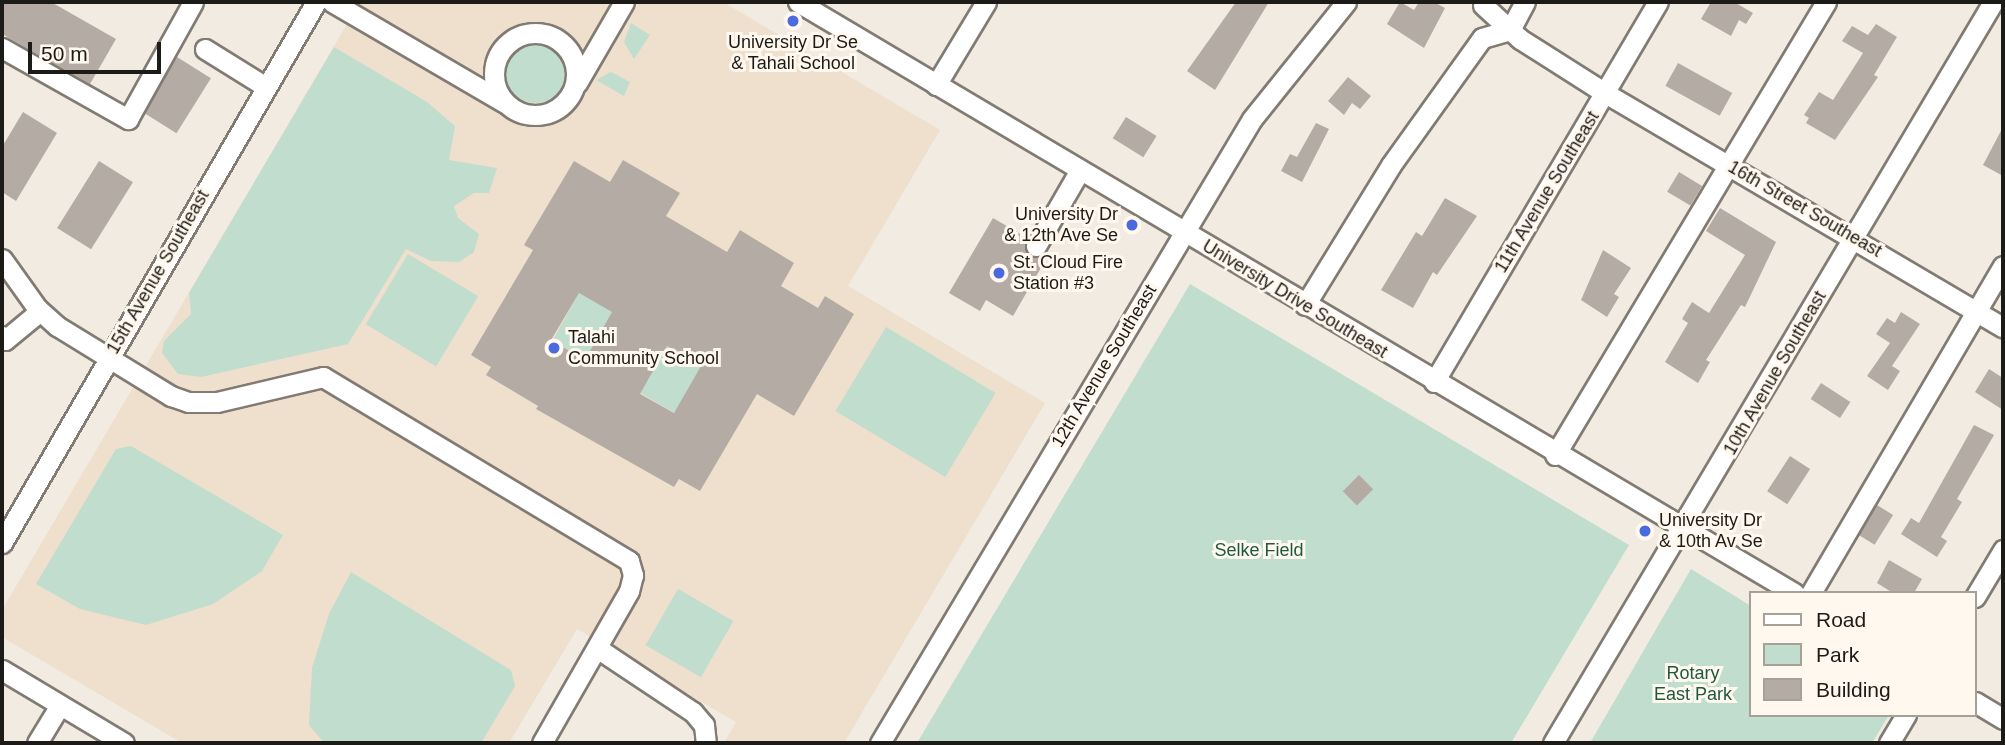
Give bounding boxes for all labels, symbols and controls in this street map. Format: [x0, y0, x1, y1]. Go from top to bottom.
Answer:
marker: University Dr Se & Tahali School [785, 13, 801, 29]
scale bar [32, 28, 164, 72]
place label: University Dr Se & Tahali School [728, 32, 858, 74]
text: 50 m [41, 42, 88, 65]
street label: 11th Avenue Southeast [1490, 107, 1604, 277]
street label: 16th Street Southeast [1724, 156, 1886, 262]
street label: 15th Avenue Southeast [102, 186, 214, 358]
place label: University Dr & 12th Ave Se [1003, 204, 1118, 246]
marker: University Dr & 12th Ave Se [1124, 217, 1140, 233]
street label: University Drive Southeast [1199, 235, 1391, 363]
place label: St. Cloud Fire Station #3 [1013, 252, 1123, 294]
marker: St. Cloud Fire Station #3 [991, 265, 1007, 281]
street label: 12th Avenue Southeast [1047, 280, 1161, 452]
street label: 10th Avenue Southeast [1719, 287, 1831, 459]
place label: Talahi Community School [568, 327, 719, 370]
marker: Talahi Community School [546, 340, 562, 356]
place label: University Dr & 10th Av Se [1659, 510, 1764, 552]
marker: University Dr & 10th Av Se [1637, 523, 1653, 539]
park label: Selke Field [1214, 539, 1304, 561]
legend [1750, 591, 1977, 717]
text: Road [1816, 608, 1866, 631]
text: Park [1816, 643, 1859, 666]
park label: Rotary East Park [1654, 663, 1732, 706]
text: Building [1816, 678, 1891, 701]

